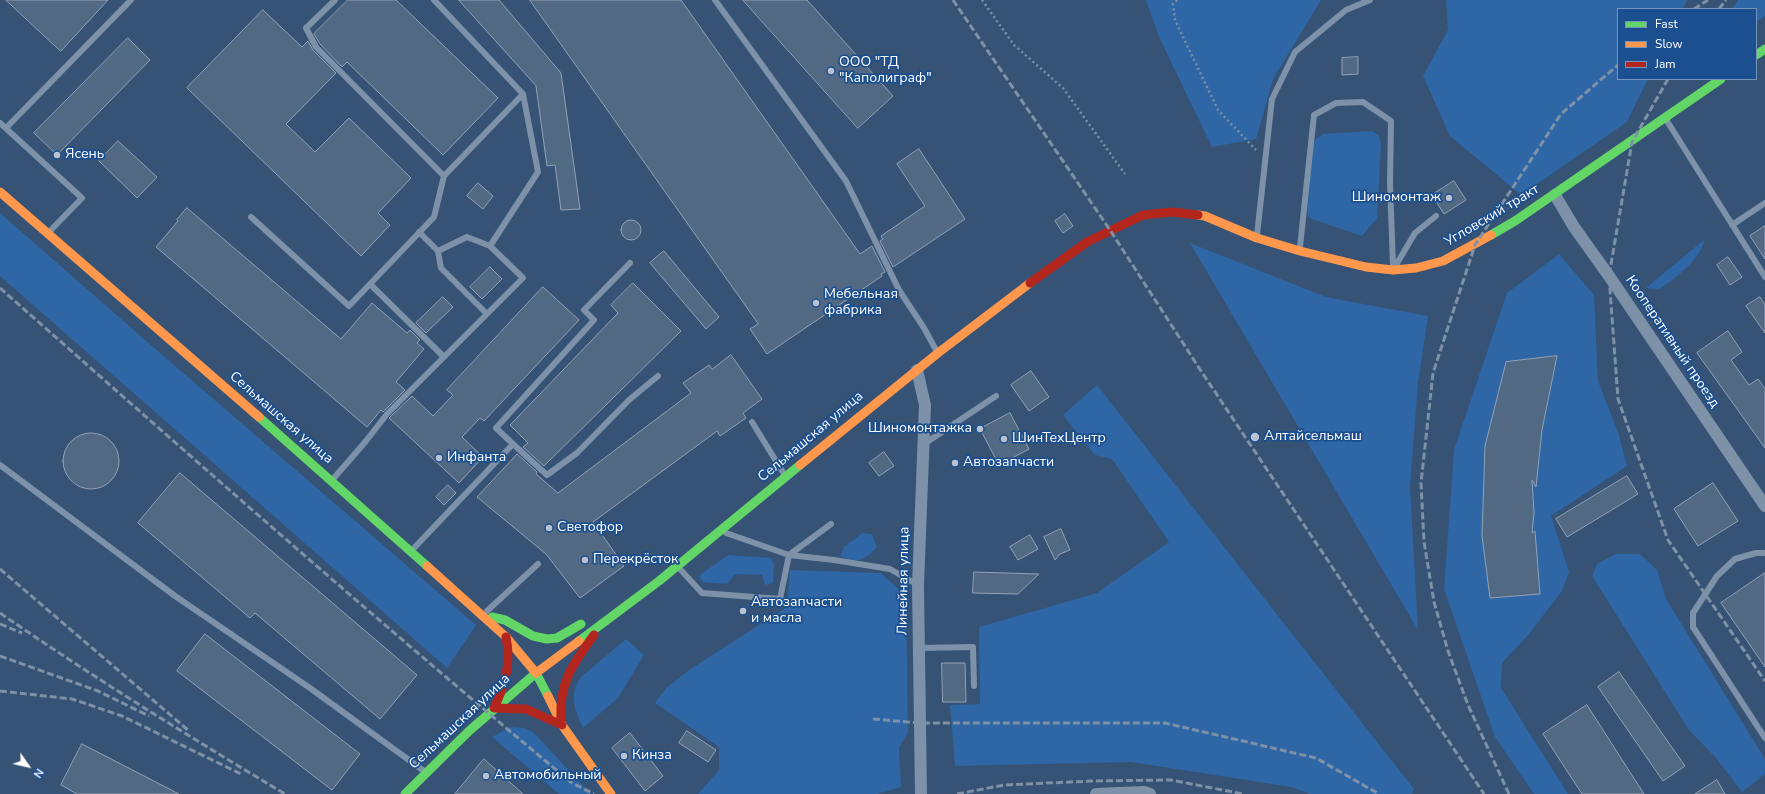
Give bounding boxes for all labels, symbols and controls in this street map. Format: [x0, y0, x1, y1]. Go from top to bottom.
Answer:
legend [1617, 8, 1757, 80]
text: Fast [1655, 16, 1678, 32]
text: Slow [1655, 36, 1683, 52]
place label: ООО "ТД "Каполиграф" [839, 55, 932, 88]
text: Jam [1655, 56, 1676, 72]
marker: ООО "ТД "Каполиграф" [826, 66, 836, 76]
place label: Ясень [65, 147, 104, 163]
marker: Ясень [52, 150, 62, 160]
street label: Угловский тракт [1442, 181, 1542, 251]
place label: Шиномонтаж [1352, 190, 1441, 206]
marker: Шиномонтаж [1444, 193, 1454, 203]
street label: Кооперативный проезд [1621, 273, 1723, 411]
place label: Мебельная фабрика [824, 287, 898, 320]
marker: Мебельная фабрика [811, 298, 821, 308]
street label: Сельмашская улица [226, 368, 336, 468]
street label: Сельмашская улица [755, 388, 867, 486]
place label: Шиномонтажка [868, 421, 972, 437]
marker: Шиномонтажка [975, 424, 985, 434]
place label: Алтайсельмаш [1264, 429, 1362, 445]
place label: ШинТехЦентр [1012, 431, 1106, 447]
marker: Алтайсельмаш [1249, 431, 1261, 443]
marker: ШинТехЦентр [999, 434, 1009, 444]
place label: Инфанта [447, 450, 506, 466]
marker: Инфанта [434, 453, 444, 463]
place label: Автозапчасти [963, 455, 1054, 471]
marker: Автозапчасти [950, 458, 960, 468]
place label: Светофор [557, 520, 623, 536]
marker: Светофор [544, 523, 554, 533]
street label: Линейная улица [895, 527, 913, 635]
place label: Перекрёсток [593, 552, 678, 568]
marker: Перекрёсток [580, 555, 590, 565]
place label: Автозапчасти и масла [751, 595, 842, 628]
marker: Автозапчасти и масла [738, 606, 748, 616]
street label: Сельмашская улица [406, 671, 514, 773]
north arrow [8, 746, 48, 786]
place label: Кинза [632, 748, 672, 764]
marker: Кинза [619, 751, 629, 761]
text: N [30, 765, 47, 781]
place label: Автомобильный [494, 768, 602, 784]
marker: Автомобильный [481, 771, 491, 781]

